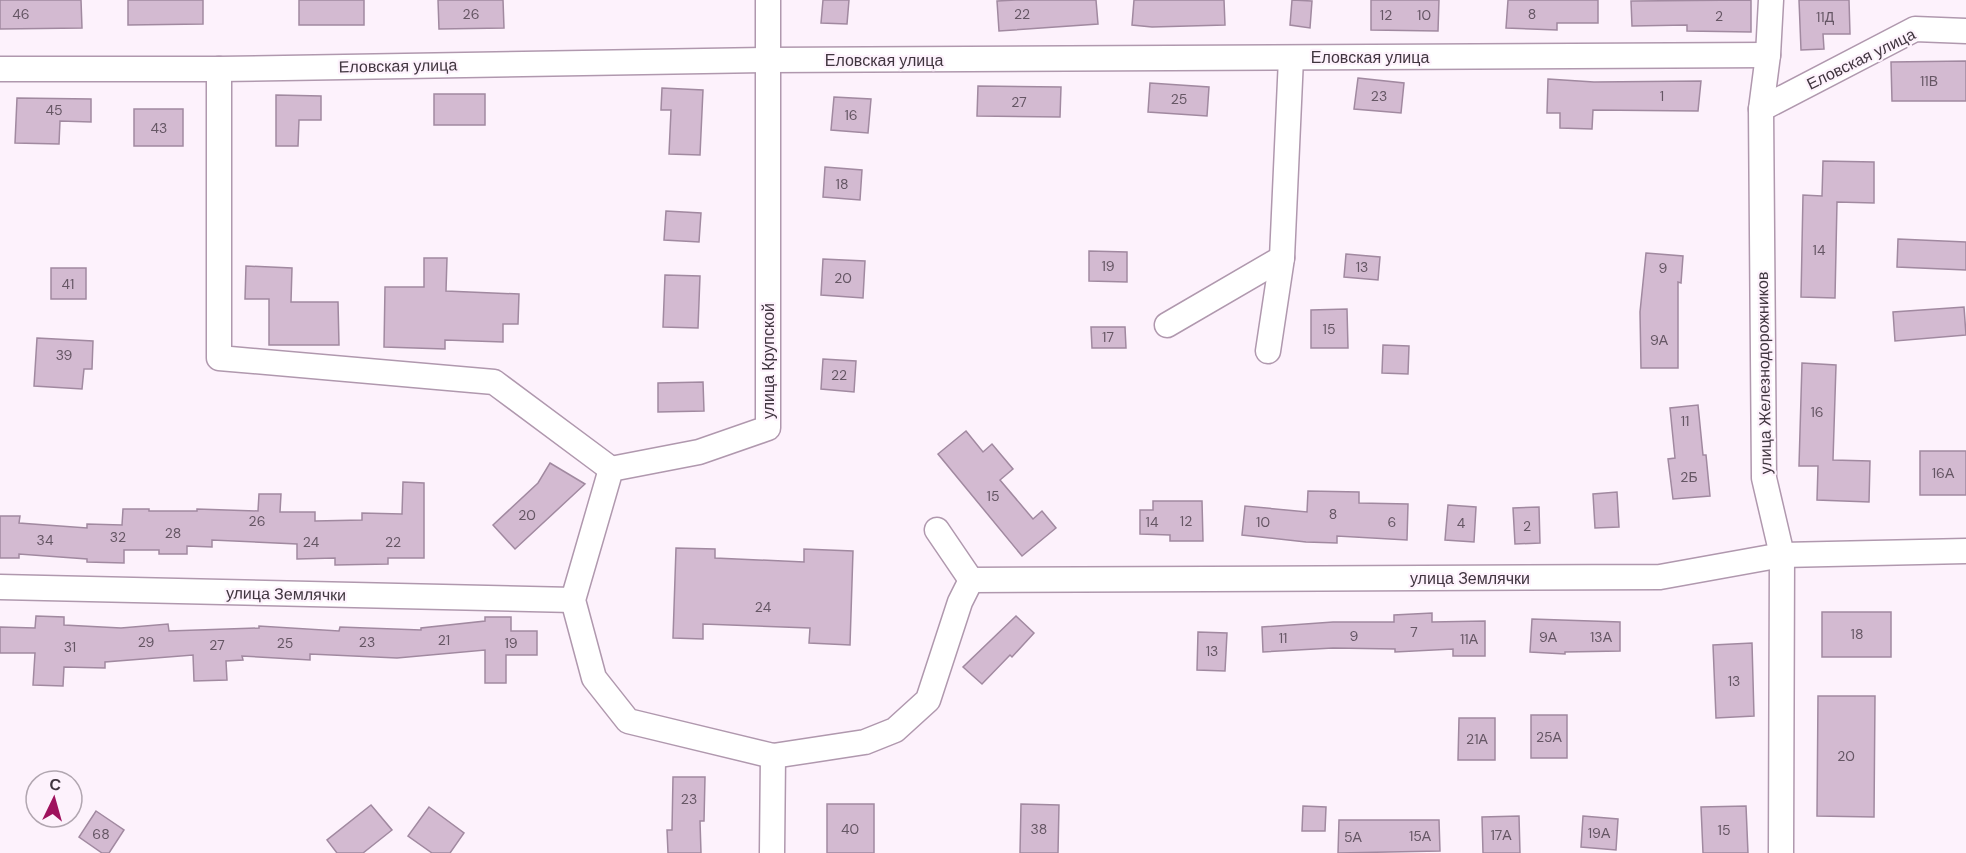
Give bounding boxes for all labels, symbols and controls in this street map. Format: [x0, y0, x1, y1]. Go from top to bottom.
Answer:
house number: 46 [12, 5, 30, 23]
house number: 26 [463, 5, 479, 23]
house number: 22 [1014, 5, 1030, 23]
house number: 8 [1528, 5, 1536, 23]
house number: 12 [1380, 6, 1392, 24]
house number: 10 [1417, 6, 1431, 24]
house number: 2 [1715, 7, 1723, 25]
house number: 11Д [1816, 8, 1835, 26]
street label: Еловская улица [1803, 24, 1919, 94]
street label: Еловская улица [1311, 47, 1429, 68]
street label: Еловская улица [825, 50, 943, 71]
street label: Еловская улица [339, 54, 458, 78]
house number: 11В [1920, 72, 1938, 90]
house number: 23 [1371, 87, 1387, 105]
house number: 1 [1660, 87, 1664, 105]
house number: 25 [1171, 90, 1187, 108]
house number: 27 [1011, 93, 1027, 111]
house number: 45 [45, 101, 63, 119]
house number: 16 [844, 106, 858, 124]
house number: 43 [151, 119, 167, 137]
house number: 18 [836, 175, 848, 193]
house number: 14 [1813, 241, 1826, 259]
house number: 19 [1101, 257, 1115, 275]
house number: 13 [1356, 258, 1368, 276]
house number: 9 [1659, 259, 1668, 277]
house number: 20 [834, 269, 852, 287]
street label: улица Железнодорожников [1752, 271, 1776, 475]
house number: 41 [62, 275, 74, 293]
street label: улица Крупской [758, 303, 779, 419]
house number: 15 [1323, 320, 1335, 338]
house number: 17 [1102, 328, 1114, 346]
house number: 9А [1650, 331, 1669, 349]
house number: 39 [56, 346, 73, 364]
house number: 22 [831, 366, 847, 384]
house number: 16 [1810, 403, 1824, 421]
house number: 11 [1681, 412, 1689, 430]
house number: 16А [1932, 464, 1955, 482]
house number: 2Б [1680, 468, 1698, 486]
house number: 15 [987, 487, 999, 505]
house number: 8 [1329, 505, 1337, 523]
house number: 20 [518, 506, 536, 524]
house number: 26 [249, 512, 265, 530]
house number: 12 [1180, 512, 1192, 530]
house number: 14 [1146, 513, 1159, 531]
house number: 10 [1256, 513, 1270, 531]
house number: 6 [1388, 513, 1396, 531]
house number: 4 [1457, 514, 1466, 532]
house number: 2 [1523, 517, 1531, 535]
house number: 28 [165, 524, 181, 542]
house number: 32 [110, 528, 126, 546]
house number: 34 [37, 531, 54, 549]
house number: 24 [303, 533, 320, 551]
house number: 22 [385, 533, 401, 551]
street label: улица Землячки [1410, 568, 1530, 589]
street label: улица Землячки [226, 582, 346, 606]
house number: 24 [755, 598, 772, 616]
house number: 7 [1410, 623, 1418, 641]
house number: 18 [1851, 625, 1863, 643]
house number: 9 [1350, 627, 1359, 645]
house number: 9А [1539, 628, 1558, 646]
house number: 13А [1590, 628, 1613, 646]
house number: 11 [1279, 629, 1287, 647]
house number: 11А [1460, 630, 1479, 648]
house number: 21 [438, 631, 450, 649]
house number: 29 [138, 633, 155, 651]
house number: 23 [359, 633, 375, 651]
house number: 25 [277, 634, 293, 652]
house number: 19 [504, 634, 518, 652]
house number: 27 [209, 636, 225, 654]
house number: 31 [64, 638, 76, 656]
house number: 13 [1206, 642, 1218, 660]
house number: 13 [1728, 672, 1740, 690]
house number: 25А [1536, 728, 1563, 746]
house number: 21А [1466, 730, 1489, 748]
house number: 20 [1837, 747, 1855, 765]
north arrow [24, 769, 84, 829]
text: С [49, 774, 62, 796]
house number: 23 [681, 790, 697, 808]
house number: 40 [841, 820, 859, 838]
house number: 38 [1031, 820, 1047, 838]
house number: 15 [1718, 821, 1730, 839]
house number: 19А [1588, 824, 1611, 842]
house number: 68 [92, 825, 110, 843]
house number: 17А [1490, 826, 1512, 844]
house number: 15А [1409, 827, 1432, 845]
house number: 5А [1344, 828, 1363, 846]

